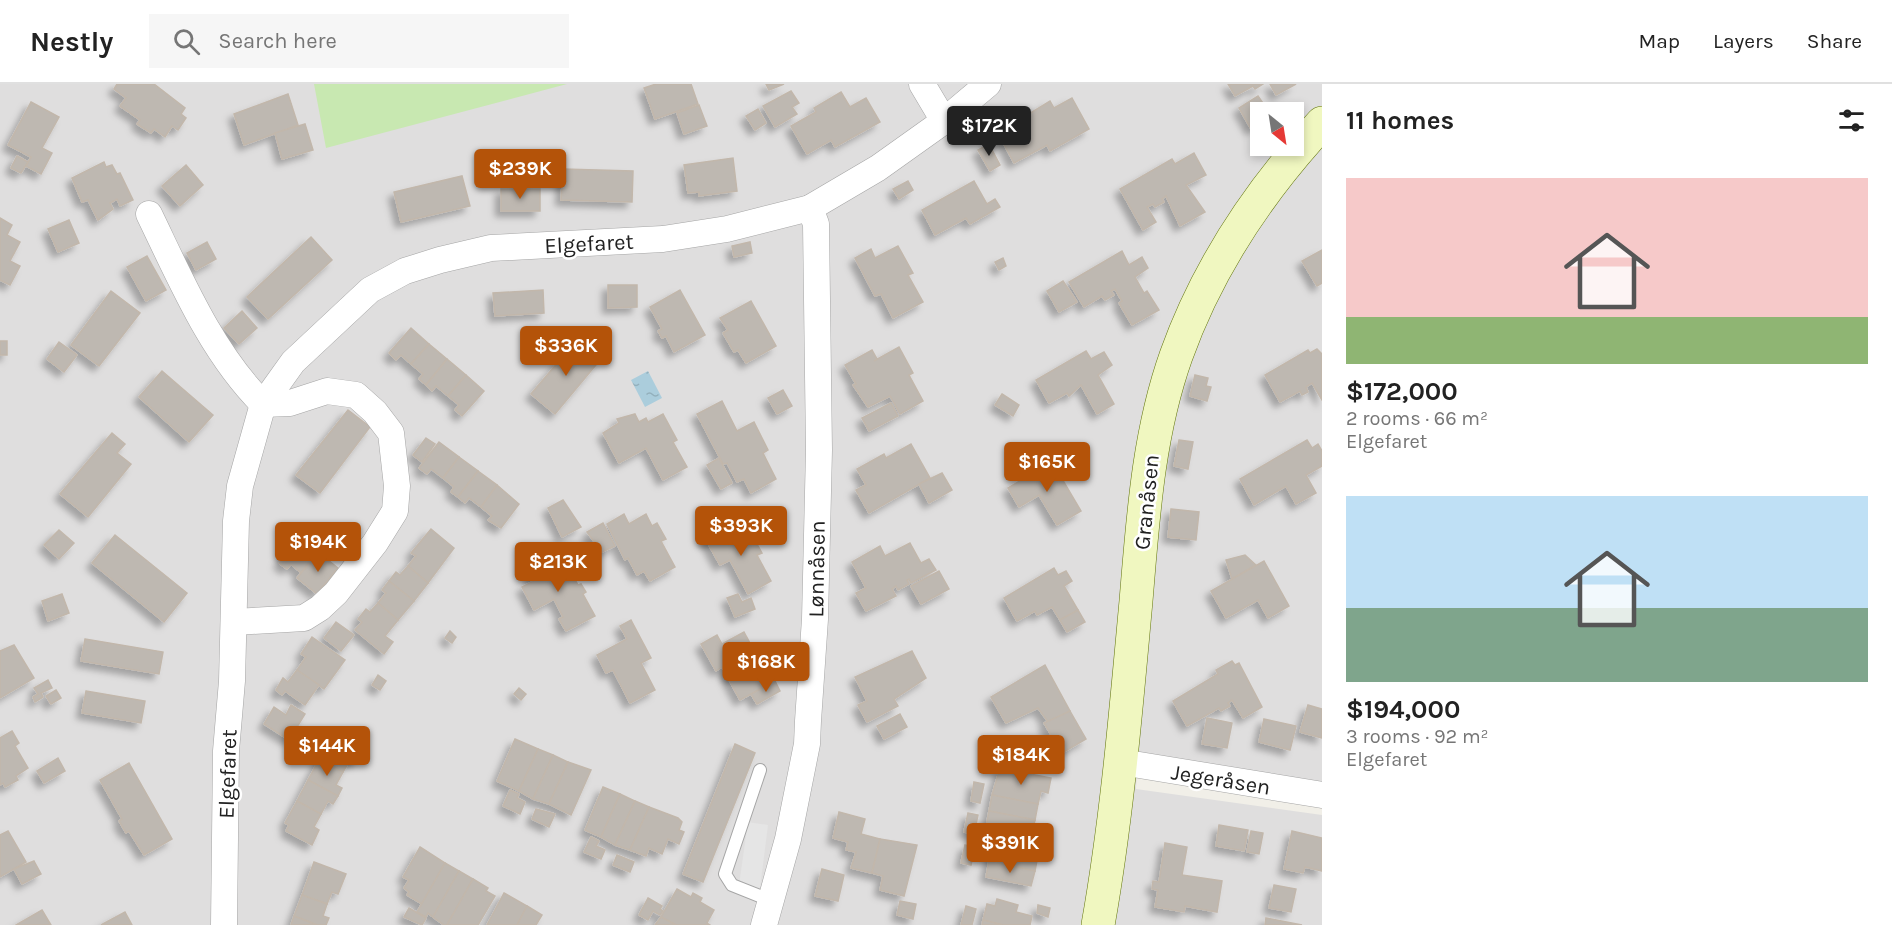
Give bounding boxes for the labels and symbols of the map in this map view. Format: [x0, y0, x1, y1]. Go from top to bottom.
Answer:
north arrow [1250, 102, 1304, 156]
pin: $172K [947, 106, 1031, 157]
pin: $239K [478, 149, 562, 200]
street label: Elgefaret [544, 229, 634, 259]
pin: $336K [524, 326, 608, 377]
pin: $165K [1005, 442, 1089, 493]
street label: Granåsen [1129, 453, 1165, 551]
pin: $393K [699, 506, 783, 557]
street label: Lønnåsen [803, 520, 831, 618]
pin: $194K [276, 522, 360, 573]
pin: $213K [516, 542, 600, 593]
pin: $168K [724, 642, 808, 693]
pin: $144K [285, 726, 369, 777]
street label: Elgefaret [213, 729, 243, 819]
pin: $184K [979, 735, 1063, 786]
street label: Jegeråsen [1169, 759, 1272, 801]
pin: $391K [968, 823, 1052, 874]

